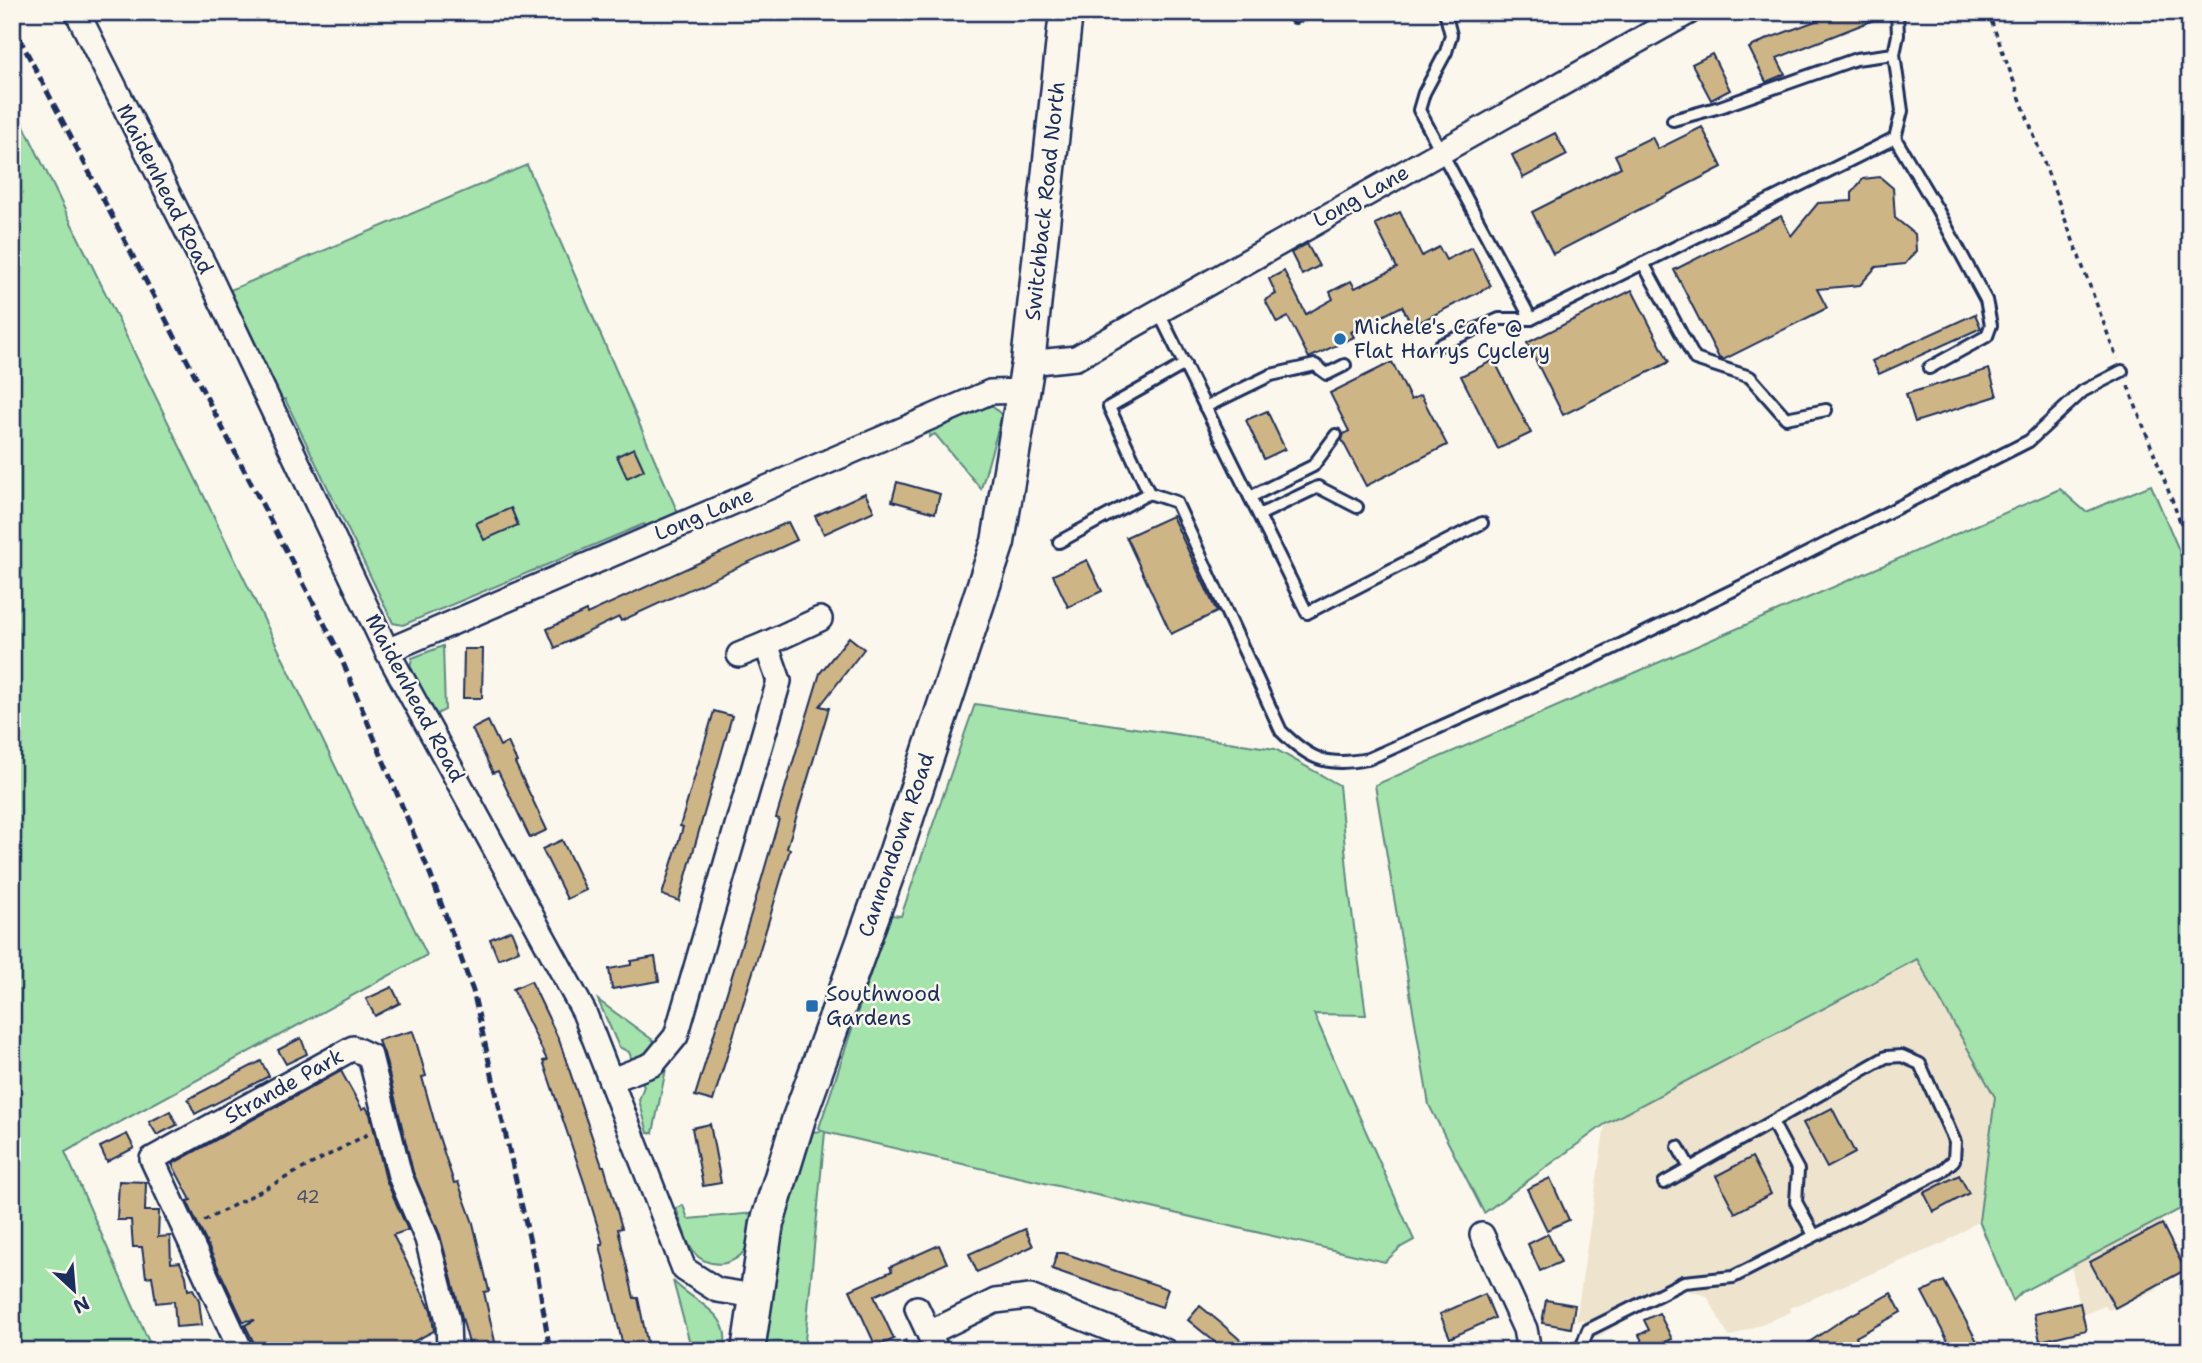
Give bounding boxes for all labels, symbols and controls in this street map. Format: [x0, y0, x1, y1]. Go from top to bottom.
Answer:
street label: Switchback Road North [1019, 80, 1071, 322]
street label: Maidenhead Road [110, 99, 220, 279]
street label: Long Lane [1308, 158, 1414, 234]
place label: Michele's Cafe @ Flat Harrys Cyclery [1354, 313, 1550, 365]
marker: Michele's Cafe @ Flat Harrys Cyclery [1332, 331, 1348, 347]
street label: Long Lane [650, 481, 758, 547]
street label: Maidenhead Road [359, 609, 471, 787]
street label: Cannondown Road [851, 749, 941, 941]
place label: Southwood Gardens [826, 980, 940, 1032]
marker: Southwood Gardens [804, 998, 820, 1014]
street label: Strande Park [219, 1042, 349, 1130]
house number: 42 [296, 1185, 320, 1209]
north arrow [38, 1254, 108, 1324]
text: N [69, 1290, 93, 1319]

